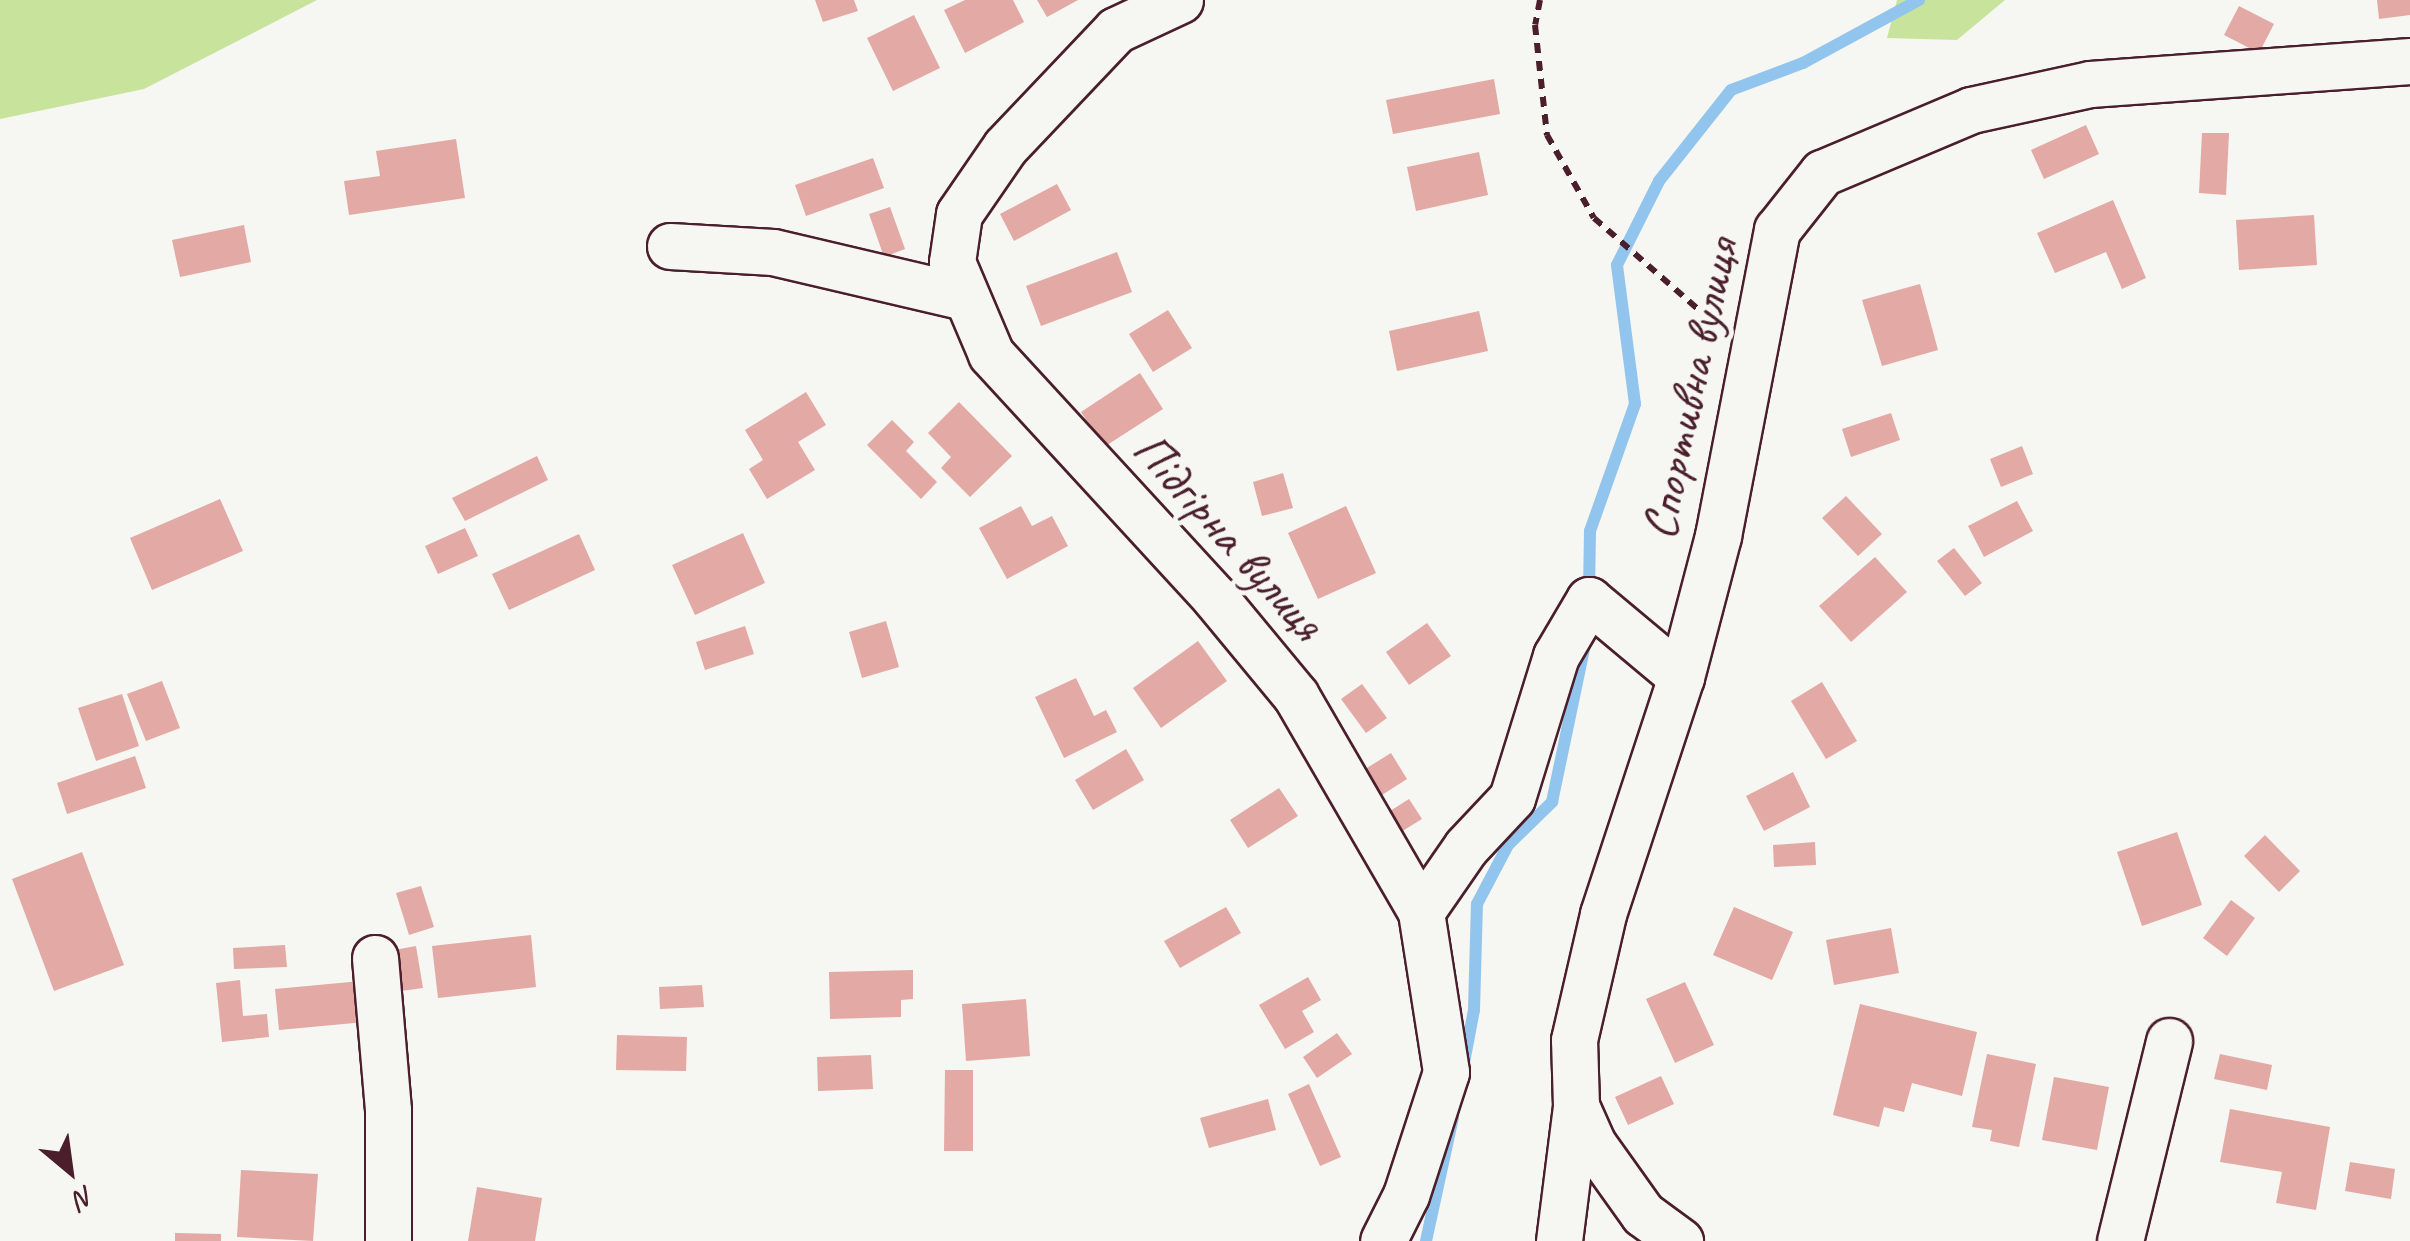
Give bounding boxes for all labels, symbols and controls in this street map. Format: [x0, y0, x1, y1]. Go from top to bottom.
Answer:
street label: Спортивна вулиця [1629, 234, 1751, 544]
street label: Підгірна вулиця [1120, 420, 1338, 652]
north arrow [20, 1121, 120, 1221]
text: N [69, 1178, 101, 1217]

